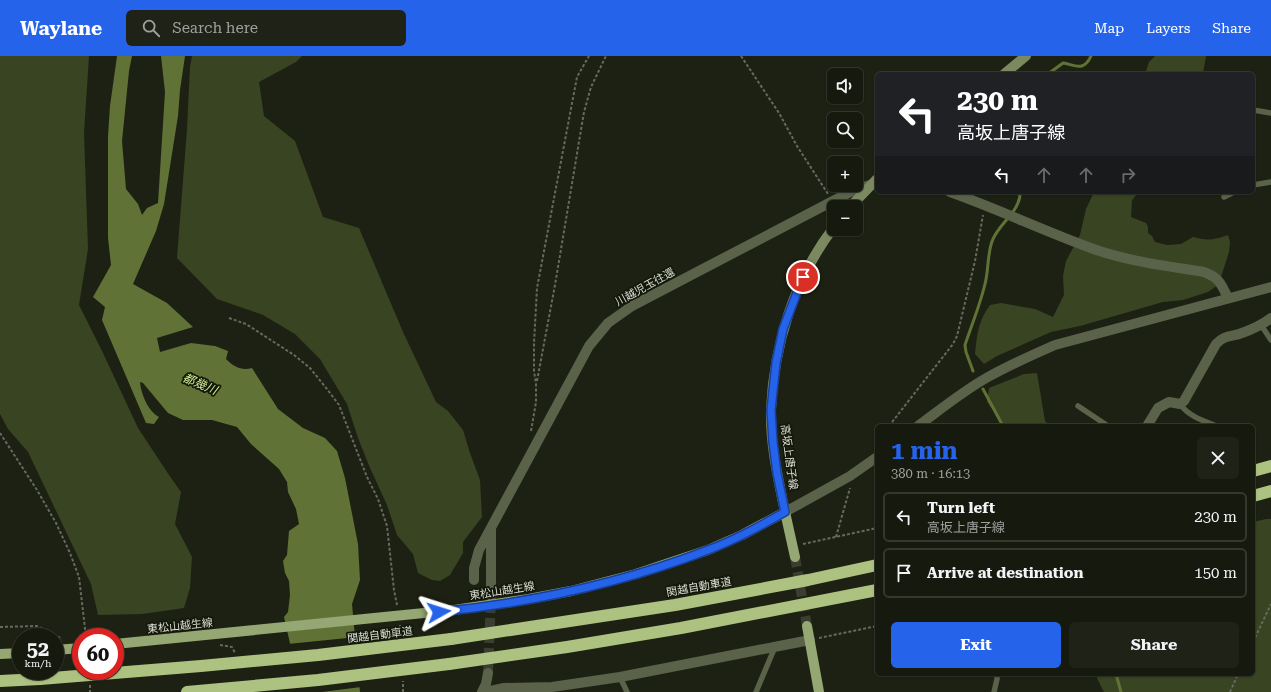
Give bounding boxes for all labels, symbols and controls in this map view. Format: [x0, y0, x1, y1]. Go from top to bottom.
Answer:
search box [126, 10, 406, 46]
text: Waylane [20, 17, 102, 40]
icon: search [140, 17, 162, 39]
text: Search here [172, 19, 258, 37]
text: Map [1094, 20, 1124, 36]
text: Layers [1146, 20, 1190, 36]
text: Share [1212, 20, 1251, 36]
map controls [827, 68, 863, 236]
button: sound [827, 68, 863, 104]
text: 230 m [957, 84, 1038, 117]
icon: left [891, 88, 943, 140]
button: search [827, 112, 863, 148]
text: 高坂上唐子線 [957, 122, 1065, 143]
button: + [827, 156, 863, 192]
icon: left [991, 164, 1013, 186]
icon: ahead [1033, 164, 1055, 186]
icon: ahead [1075, 164, 1097, 186]
icon: right [1117, 164, 1139, 186]
button: − [827, 200, 863, 236]
pin [786, 260, 820, 294]
street label: 川越児玉往還 [613, 265, 677, 309]
icon: arrive [792, 266, 814, 288]
water label: 都幾川 [181, 371, 221, 398]
street label: 高坂上唐子線 [778, 423, 800, 491]
text: 1 min [891, 437, 958, 465]
button: close [1197, 437, 1239, 479]
text: 380 m · 16:13 [891, 466, 970, 481]
text: Turn left [927, 499, 995, 517]
icon: left [893, 506, 915, 528]
text: 230 m [1194, 508, 1237, 526]
text: 高坂上唐子線 [927, 520, 1005, 535]
icon: arrive [893, 562, 915, 584]
text: Arrive at destination [927, 564, 1083, 582]
text: 150 m [1194, 564, 1237, 582]
street label: 関越自動車道 [665, 575, 733, 599]
street label: 東松山越生線 [468, 579, 536, 603]
position arrow [418, 591, 460, 633]
street label: 東松山越生線 [147, 616, 213, 636]
button: Exit [891, 622, 1061, 668]
button: Share [1069, 622, 1239, 668]
street label: 関越自動車道 [346, 625, 414, 645]
speed limit sign: 60 [72, 628, 124, 680]
text: 52 [27, 637, 49, 661]
text: km/h [25, 658, 51, 669]

